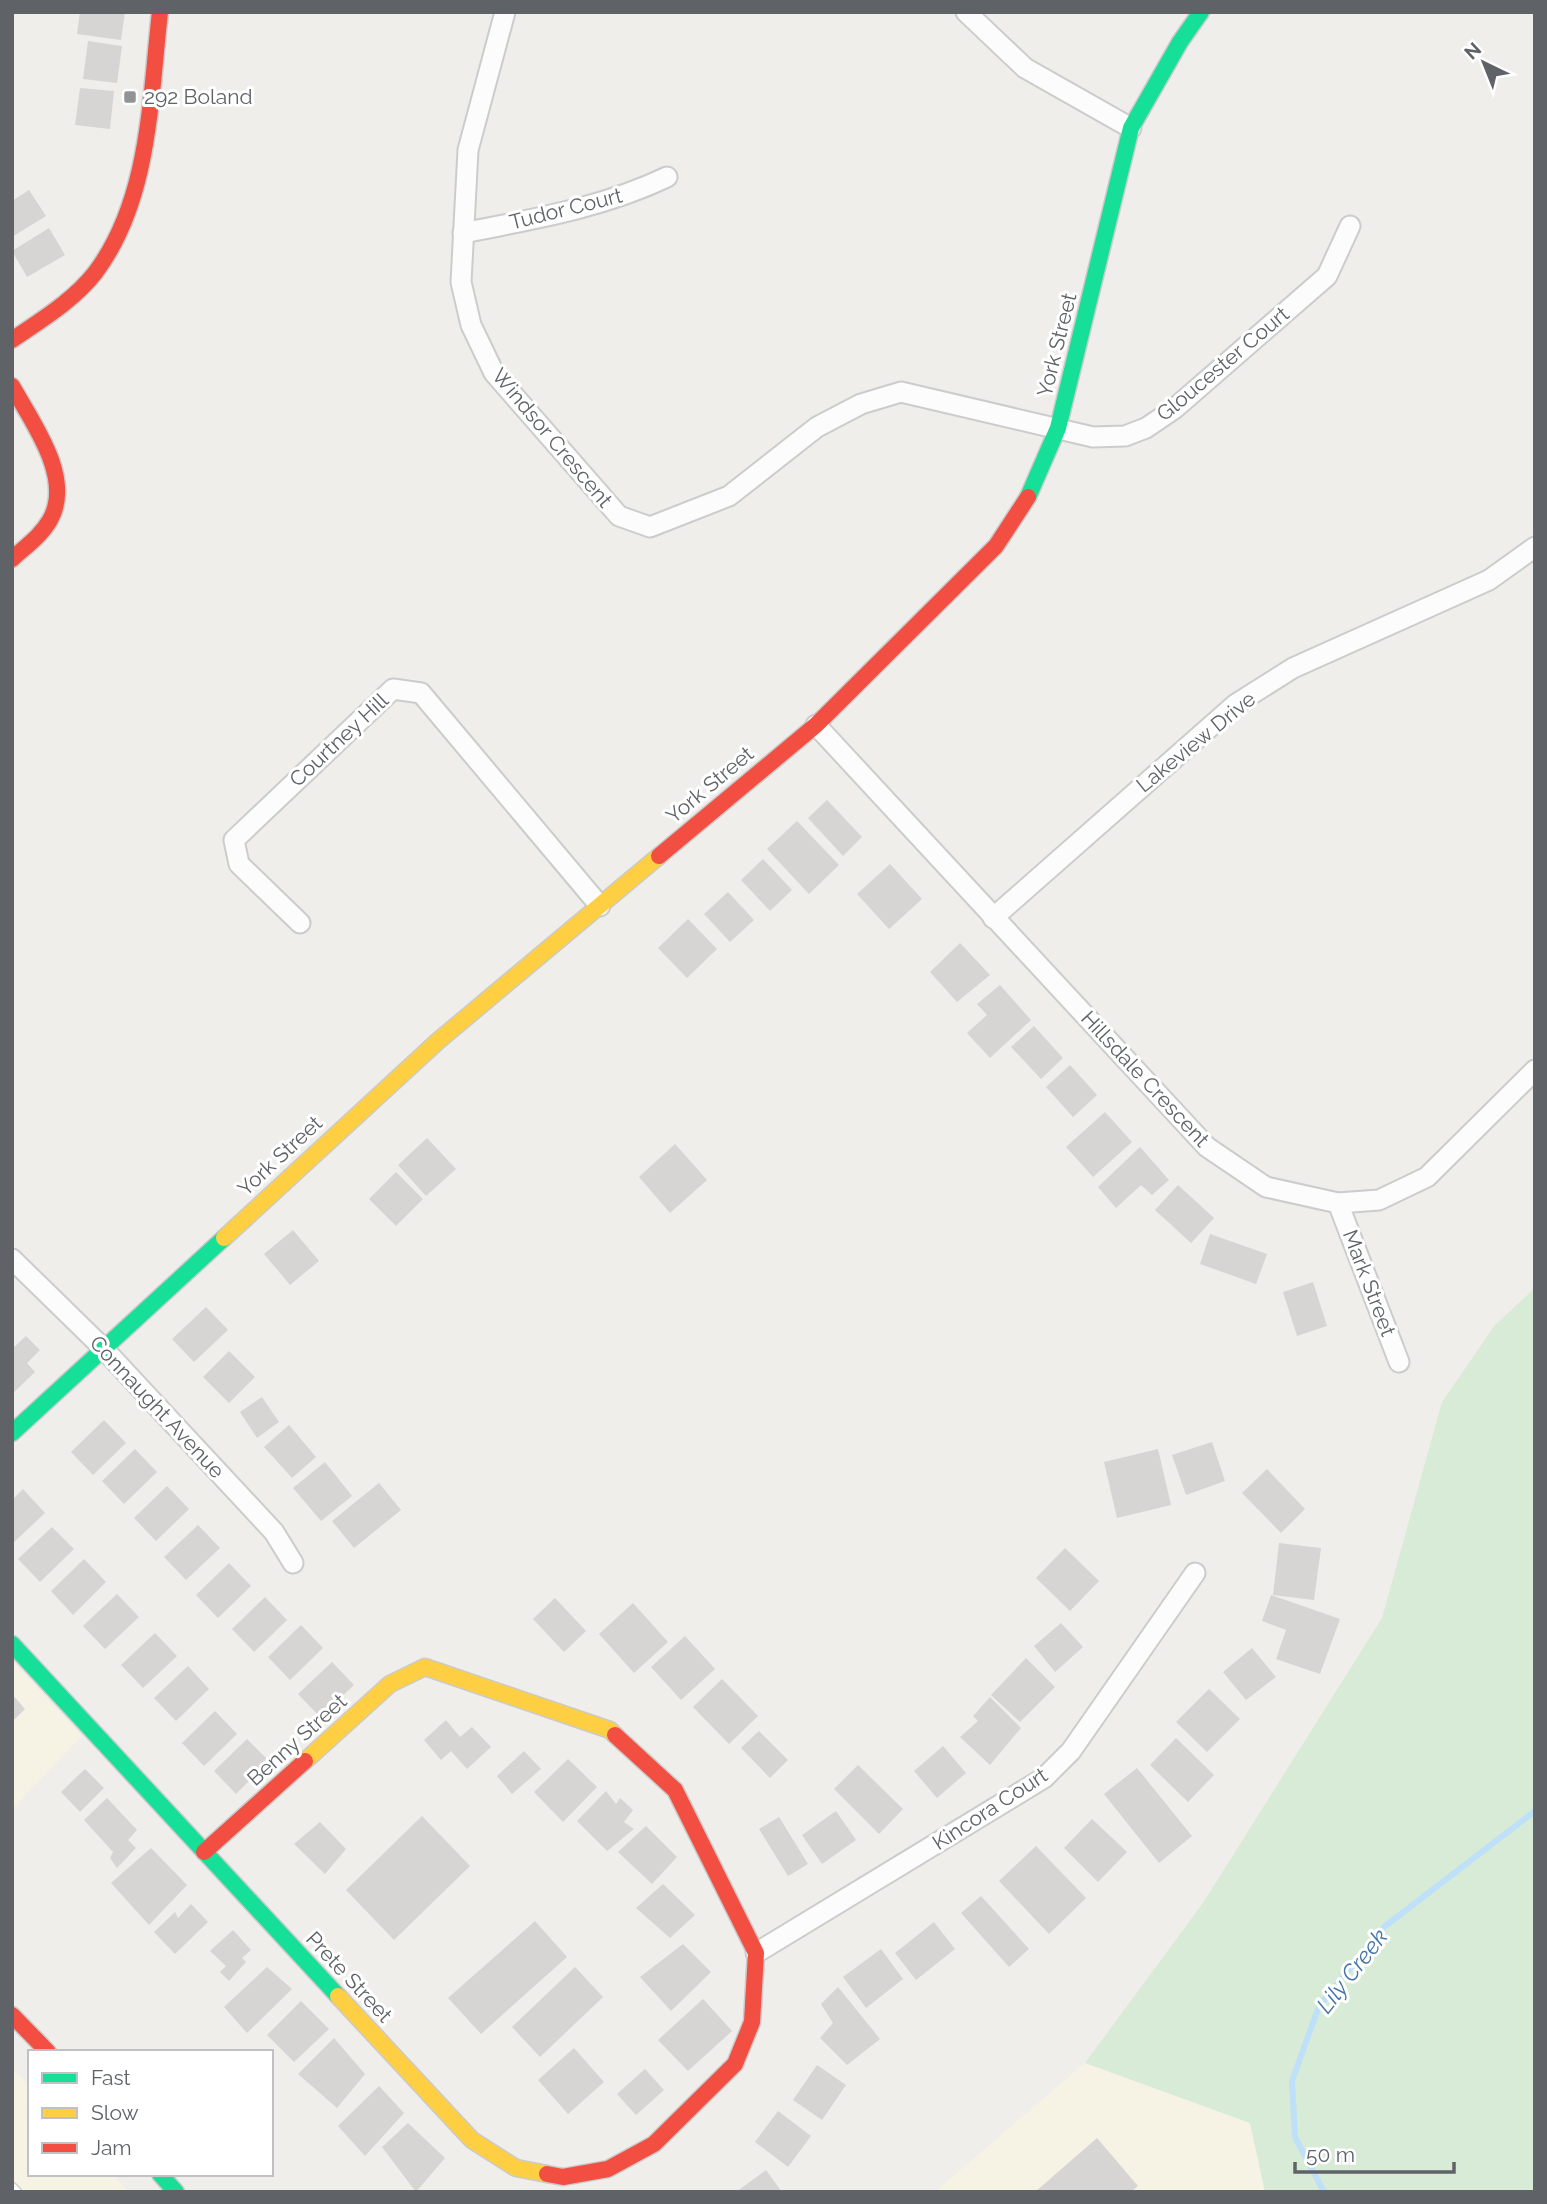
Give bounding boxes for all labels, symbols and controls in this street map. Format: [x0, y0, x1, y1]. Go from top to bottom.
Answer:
north arrow [1449, 28, 1519, 98]
text: N [1460, 38, 1485, 64]
place label: 292 Boland [144, 84, 253, 109]
marker: 292 Boland [122, 89, 138, 105]
street label: Tudor Court [507, 182, 625, 235]
street label: York Street [1032, 290, 1082, 399]
street label: Gloucester Court [1152, 301, 1294, 426]
street label: Windsor Crescent [487, 363, 618, 512]
street label: Lakeview Drive [1131, 686, 1260, 797]
street label: Courtney Hill [284, 687, 393, 792]
street label: York Street [661, 741, 758, 828]
street label: Hillsdale Crescent [1076, 1006, 1215, 1152]
street label: York Street [232, 1110, 327, 1201]
street label: Mark Street [1338, 1226, 1401, 1340]
street label: Connaught Avenue [85, 1330, 230, 1483]
street label: Benny Street [242, 1689, 351, 1791]
street label: Kincora Court [928, 1762, 1052, 1855]
water label: Lily Creek [1310, 1923, 1393, 2018]
street label: Prete Street [301, 1926, 398, 2027]
legend [28, 2050, 273, 2176]
text: Fast [91, 2065, 131, 2090]
text: Slow [91, 2100, 139, 2125]
scale bar [1295, 2130, 1454, 2174]
text: Jam [91, 2135, 132, 2160]
text: 50 m [1306, 2142, 1355, 2167]

